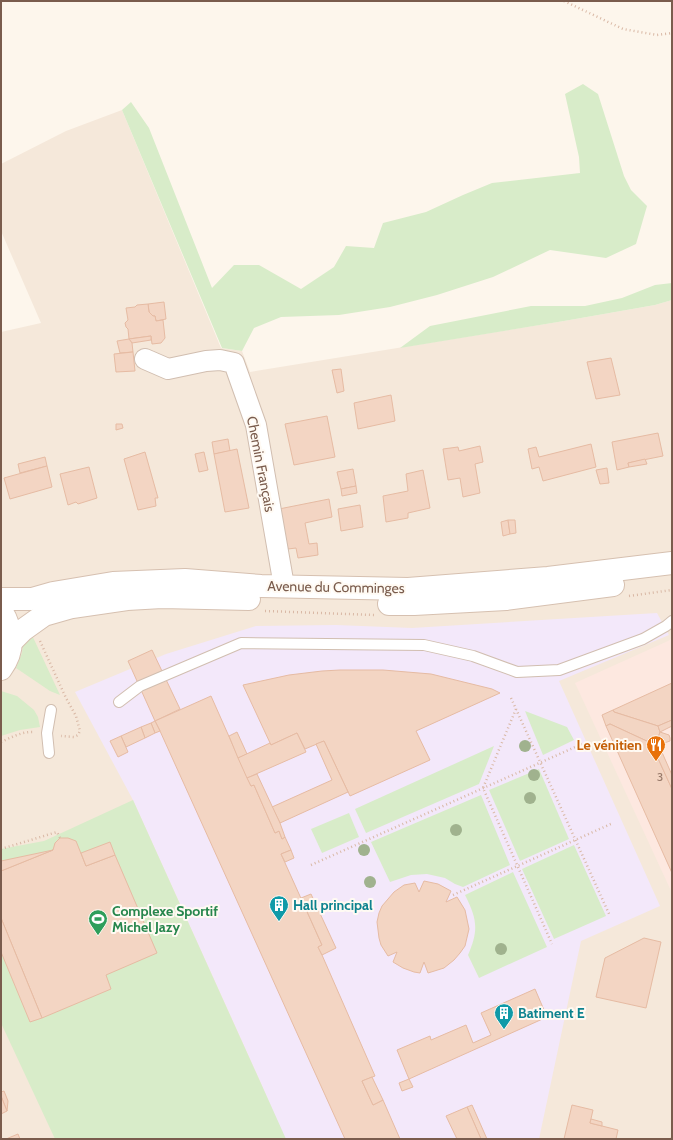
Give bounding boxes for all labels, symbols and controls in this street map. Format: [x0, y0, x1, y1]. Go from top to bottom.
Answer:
street label: Chemin Français [243, 415, 279, 514]
street label: Avenue du Comminges [267, 577, 405, 597]
restaurant icon: Le vénitien [645, 734, 667, 762]
place label: Le vénitien [576, 736, 642, 754]
house number: 3 [657, 769, 663, 784]
building icon: Hall principal [268, 894, 290, 922]
place label: Hall principal [293, 896, 373, 914]
place label: Complexe Sportif Michel Jazy [112, 902, 218, 936]
sports icon: Complexe Sportif Michel Jazy [87, 908, 109, 936]
building icon: Batiment E [493, 1002, 515, 1030]
place label: Batiment E [518, 1004, 585, 1022]

